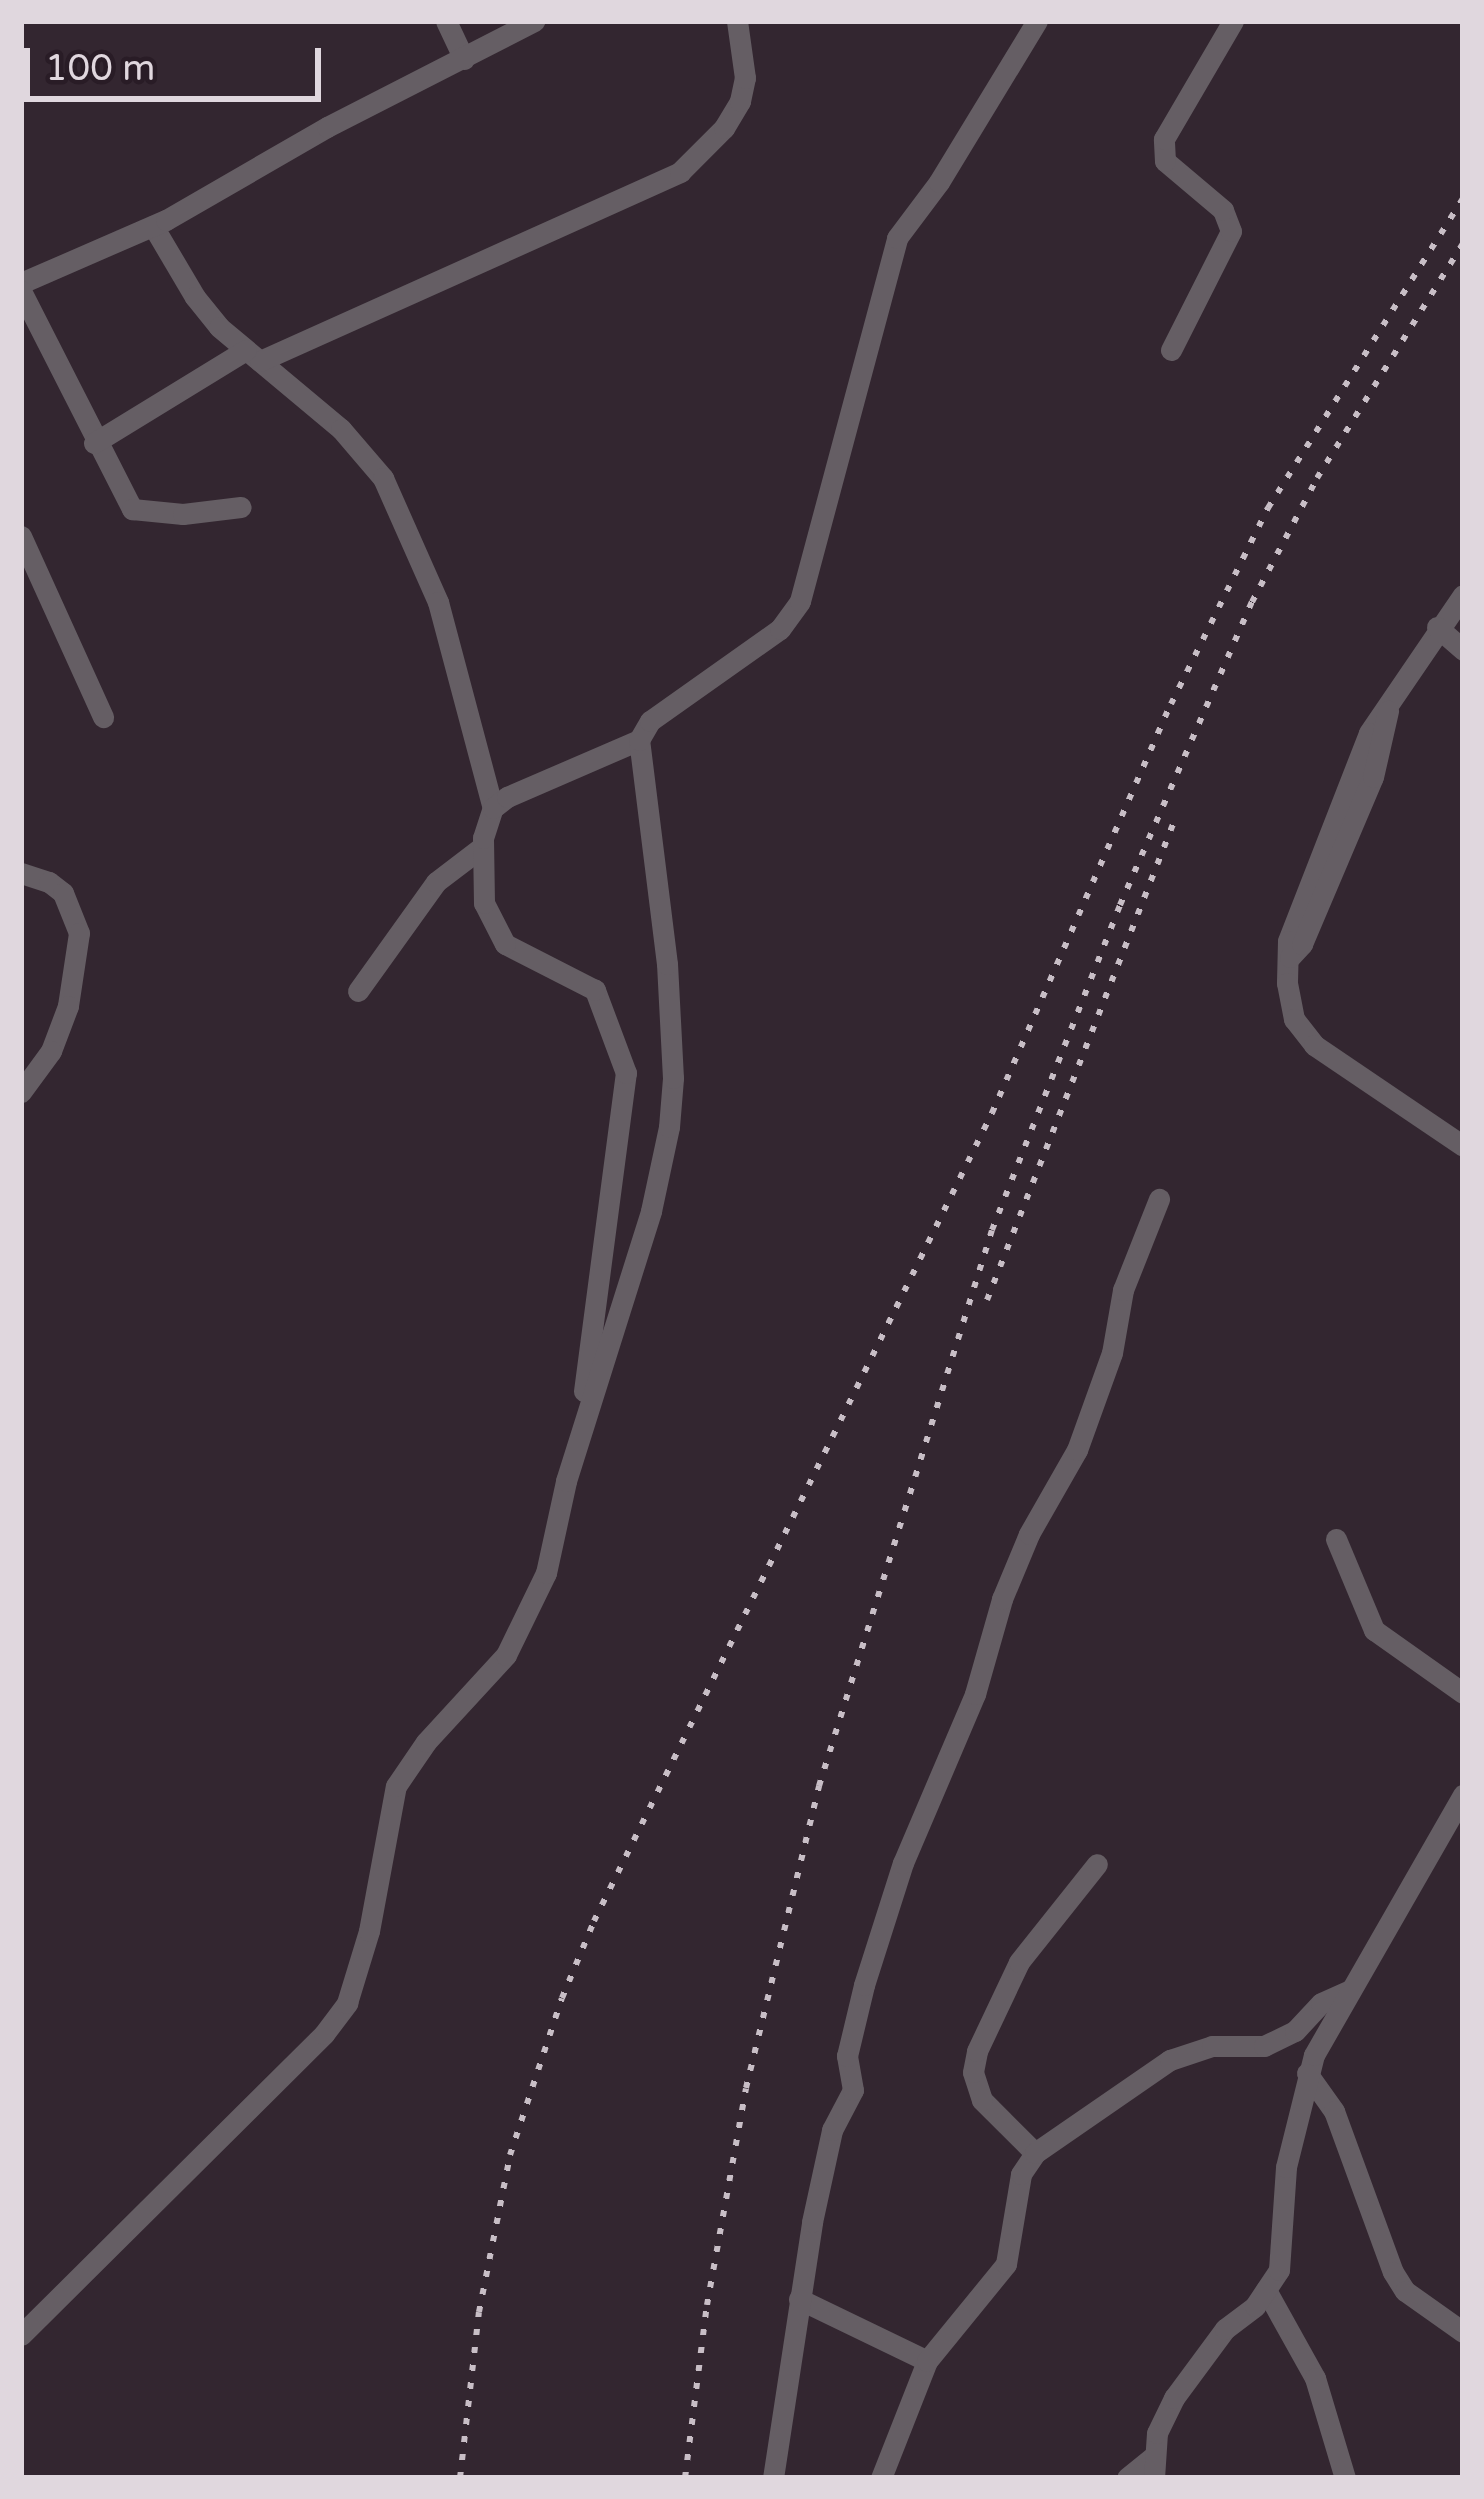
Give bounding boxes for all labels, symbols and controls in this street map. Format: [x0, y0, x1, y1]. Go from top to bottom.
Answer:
scale bar [30, 24, 327, 98]
text: 100 m [45, 47, 155, 90]

